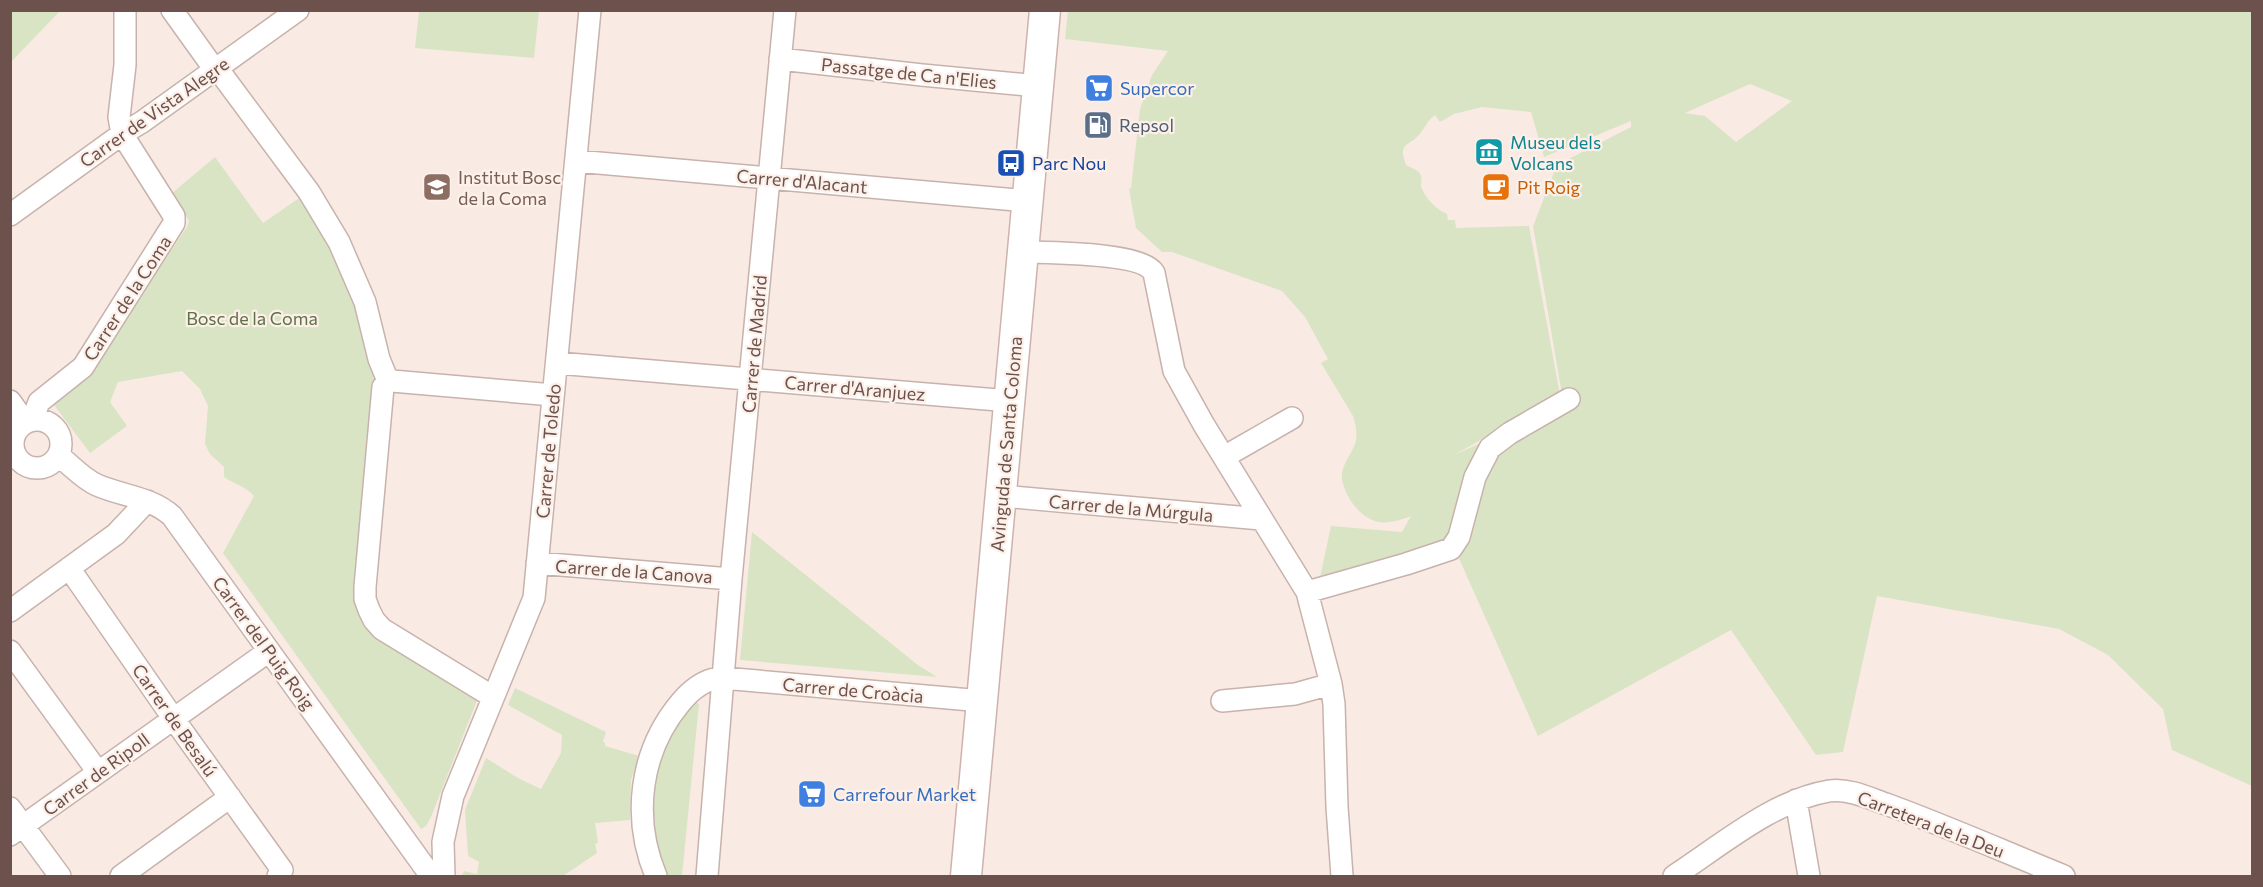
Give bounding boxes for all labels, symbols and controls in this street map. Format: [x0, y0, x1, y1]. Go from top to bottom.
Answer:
street label: Carrer de Vista Alegre [75, 52, 233, 172]
street label: Passatge de Ca n'Elies [820, 53, 998, 93]
supermarket icon: Supercor [1083, 72, 1115, 104]
place label: Supercor [1120, 77, 1194, 99]
fuel station icon: Repsol [1082, 109, 1114, 141]
place label: Repsol [1119, 114, 1174, 136]
place label: Museu dels Volcans [1510, 131, 1601, 174]
museum icon: Museu dels Volcans [1473, 136, 1505, 168]
bus stop icon: Parc Nou [995, 147, 1027, 179]
place label: Parc Nou [1032, 152, 1106, 174]
street label: Carrer d'Alacant [736, 164, 868, 198]
place label: Institut Bosc de la Coma [458, 166, 561, 209]
school or university icon: Institut Bosc de la Coma [421, 171, 453, 203]
cafe icon: Pit Roig [1480, 171, 1512, 203]
place label: Pit Roig [1517, 176, 1581, 198]
street label: Carrer de la Coma [78, 231, 176, 365]
street label: Carrer de Madrid [737, 274, 771, 414]
park label: Bosc de la Coma [186, 307, 318, 329]
street label: Avinguda de Santa Coloma [986, 335, 1026, 553]
street label: Carrer d'Aranjuez [784, 371, 926, 405]
street label: Carrer de Toledo [531, 383, 565, 519]
street label: Carrer de la Múrgula [1048, 490, 1214, 526]
street label: Carrer de la Canova [555, 555, 713, 587]
street label: Carrer del Puig Roig [208, 572, 320, 714]
street label: Carrer de Besalú [128, 659, 222, 781]
street label: Carrer de Croàcia [782, 673, 924, 707]
street label: Carrer de Ripoll [38, 728, 154, 820]
supermarket icon: Carrefour Market [796, 778, 828, 810]
place label: Carrefour Market [833, 783, 976, 805]
street label: Carretera de la Deu [1855, 786, 2007, 862]

